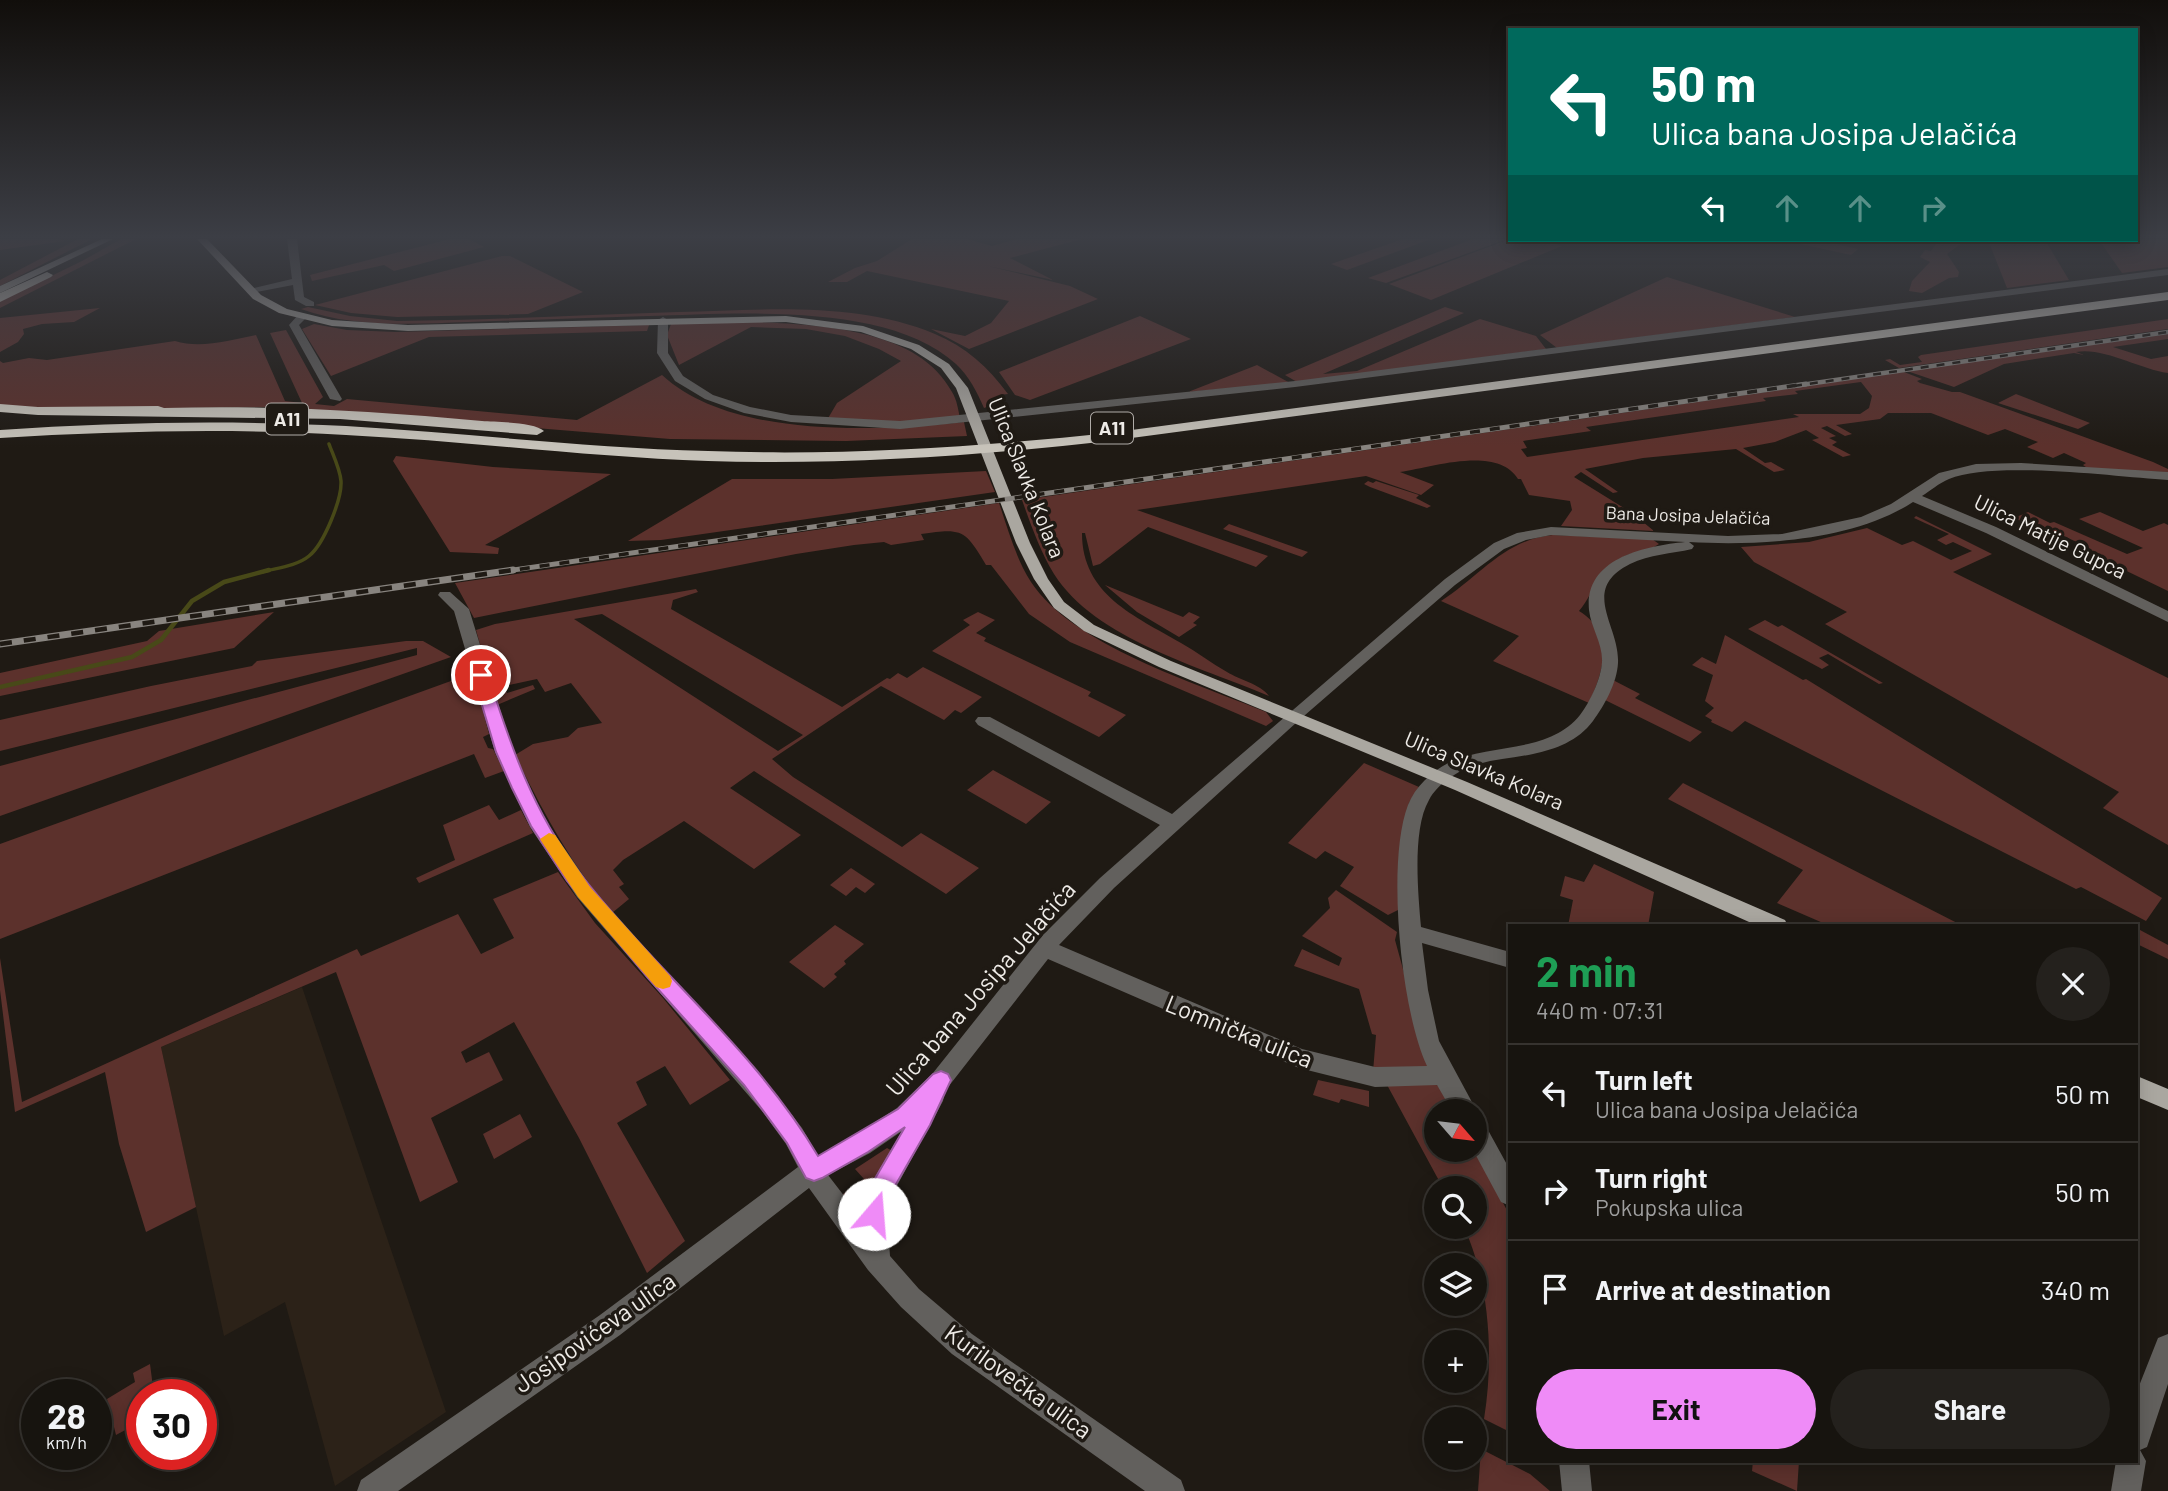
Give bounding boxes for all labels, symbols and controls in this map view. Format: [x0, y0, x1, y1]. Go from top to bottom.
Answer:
text: 50 m [1651, 53, 1756, 112]
icon: left [1536, 56, 1627, 147]
text: Ulica bana Josipa Jelačića [1651, 113, 2017, 151]
icon: left [1695, 189, 1733, 227]
icon: ahead [1768, 189, 1806, 227]
icon: ahead [1841, 189, 1879, 227]
icon: right [1914, 189, 1952, 227]
street label: Ulica Slavka Kolara [984, 394, 1071, 561]
road number: A11 [266, 404, 308, 434]
road number: A11 [1091, 412, 1133, 444]
street label: Ulica Matije Gupca [1971, 488, 2131, 583]
street label: Bana Josipa Jelačića [1605, 501, 1771, 529]
pin [451, 645, 511, 705]
icon: arrive [462, 656, 500, 694]
street label: Ulica Slavka Kolara [1401, 725, 1568, 814]
street label: Ulica bana Josipa Jelačića [879, 875, 1081, 1101]
text: 2 min [1536, 945, 1637, 995]
button: close [2036, 947, 2110, 1021]
street label: Lomnička ulica [1162, 988, 1317, 1073]
text: 440 m · 07:31 [1536, 996, 1663, 1024]
text: Turn left [1595, 1064, 1693, 1095]
icon: left [1536, 1074, 1574, 1112]
text: 50 m [2055, 1078, 2110, 1109]
text: Ulica bana Josipa Jelačića [1595, 1095, 1858, 1123]
north arrow [1424, 1099, 1488, 1162]
map controls [1424, 1099, 1487, 1470]
text: Turn right [1595, 1162, 1708, 1193]
icon: right [1536, 1172, 1574, 1210]
button: search [1424, 1176, 1487, 1239]
text: 50 m [2055, 1176, 2110, 1207]
position arrow [837, 1177, 911, 1251]
text: Pokupska ulica [1595, 1193, 1743, 1221]
button: layers [1424, 1253, 1487, 1316]
street label: Josipovićeva ulica [508, 1265, 680, 1398]
icon: arrive [1536, 1270, 1574, 1308]
text: Arrive at destination [1595, 1274, 1831, 1305]
text: 340 m [2041, 1274, 2110, 1305]
street label: Kurilovečka ulica [940, 1318, 1098, 1444]
button: + [1424, 1330, 1487, 1393]
button: Exit [1536, 1369, 1816, 1449]
button: Share [1830, 1369, 2110, 1449]
speed limit sign: 30 [126, 1379, 217, 1470]
text: 28 [47, 1394, 86, 1436]
button: − [1424, 1407, 1487, 1470]
text: km/h [46, 1431, 87, 1453]

